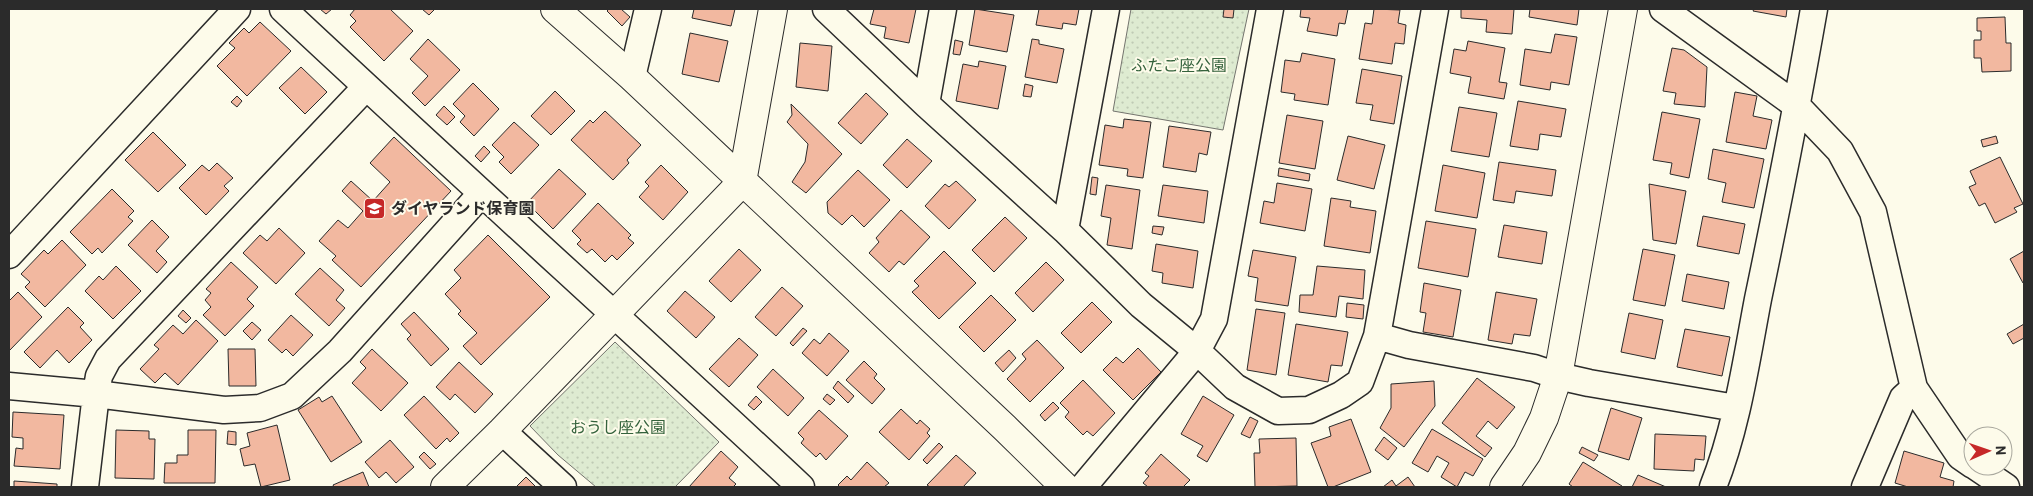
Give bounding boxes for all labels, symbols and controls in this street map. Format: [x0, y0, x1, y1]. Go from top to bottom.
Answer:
park label: ふたご座公園 [1131, 55, 1227, 74]
school or university icon: ダイヤランド保育園 [363, 196, 387, 220]
place label: ダイヤランド保育園 [391, 198, 535, 217]
park label: おうし座公園 [570, 417, 666, 436]
north arrow [1963, 426, 2013, 476]
text: N [1993, 446, 2010, 455]

